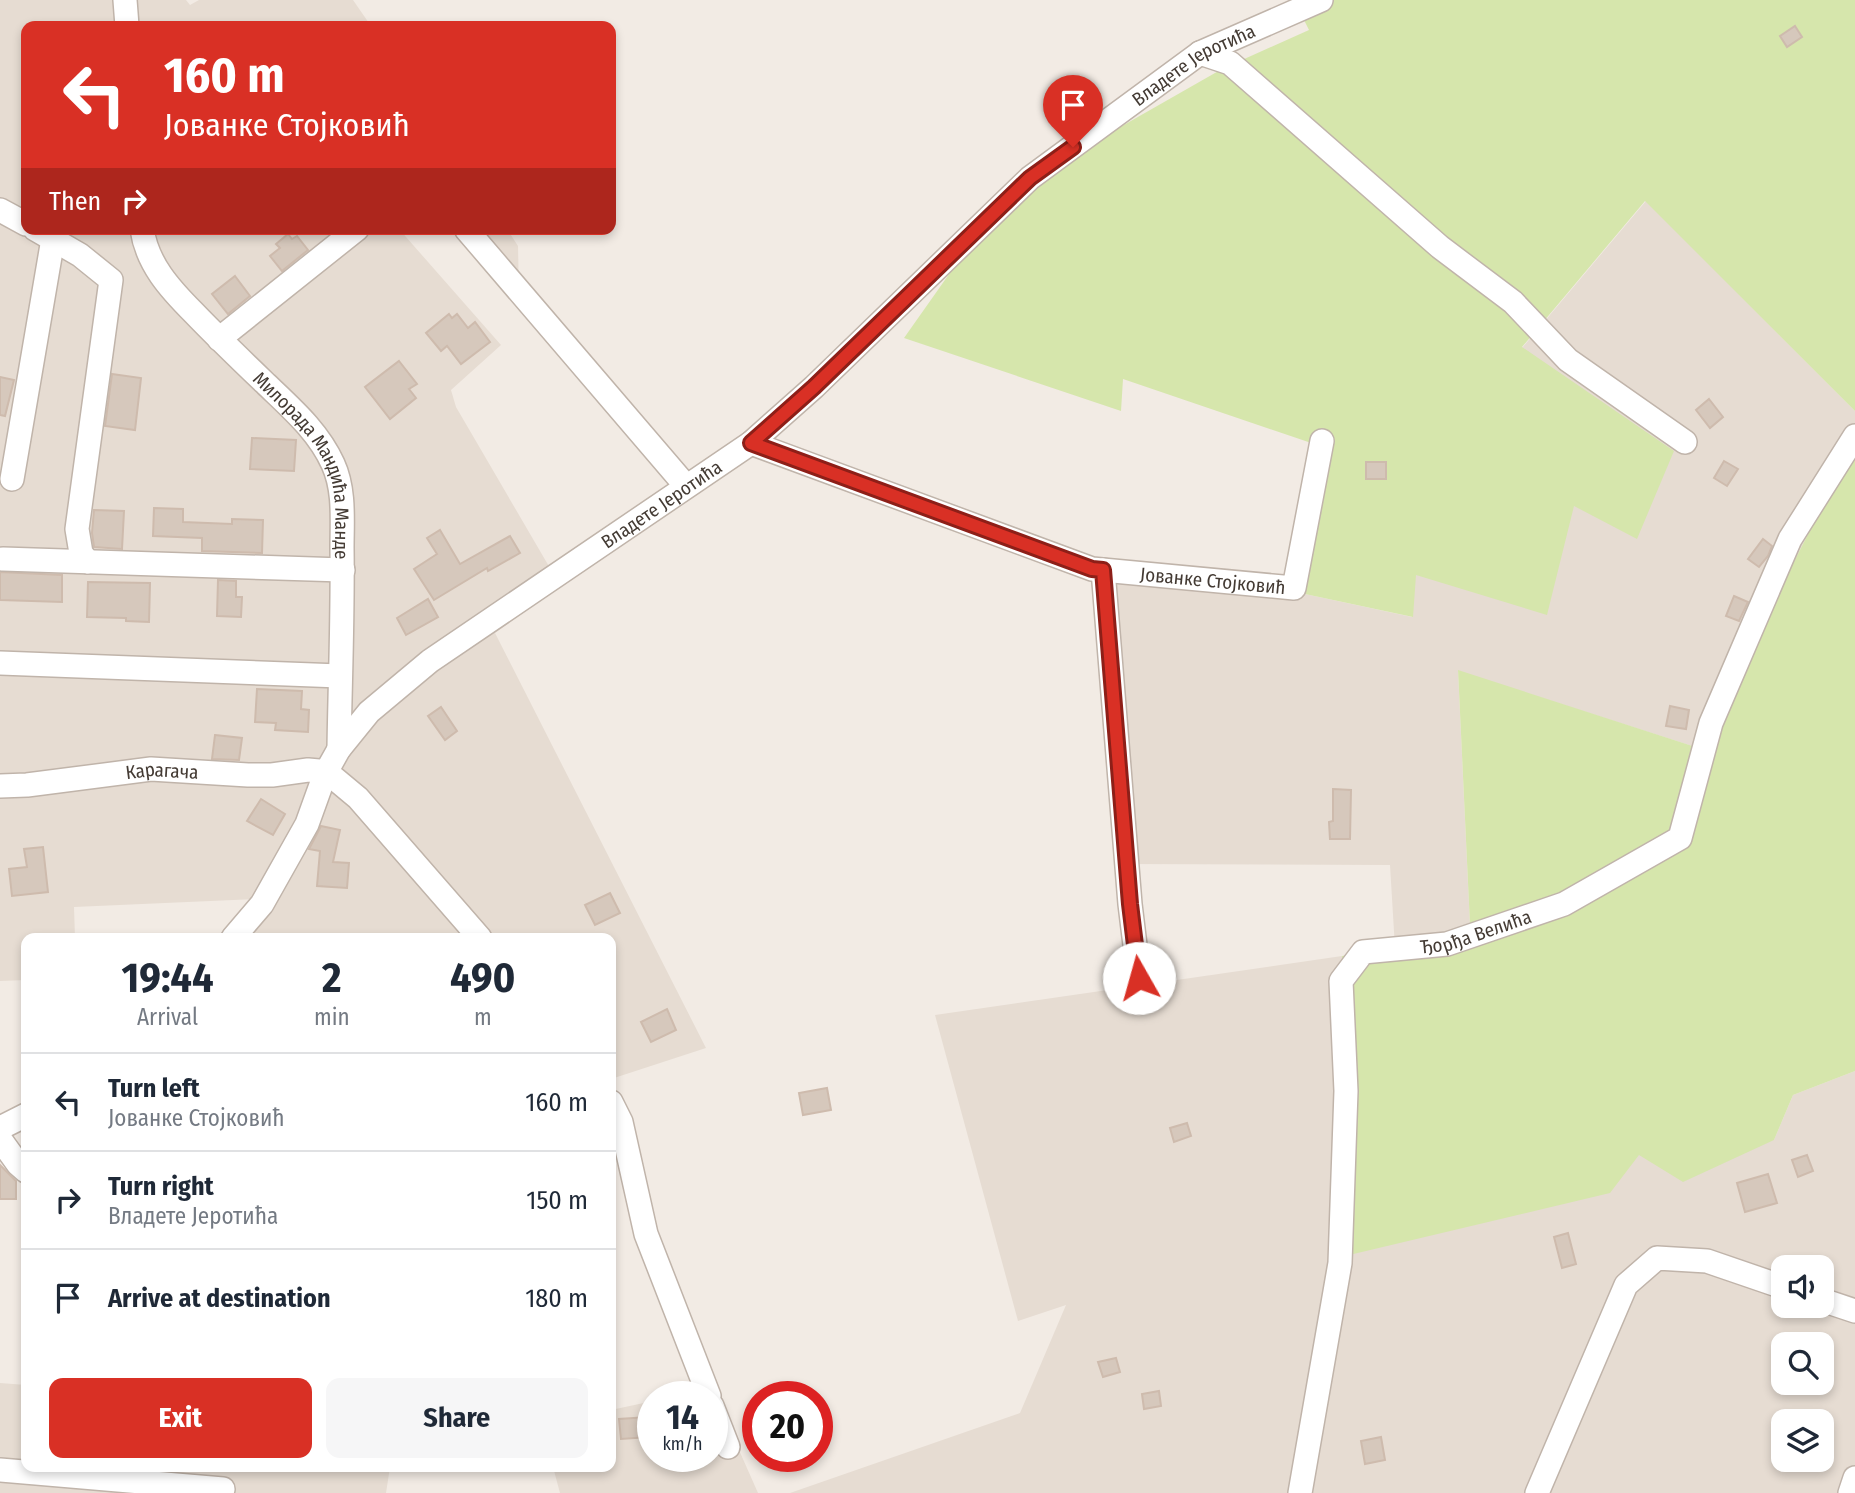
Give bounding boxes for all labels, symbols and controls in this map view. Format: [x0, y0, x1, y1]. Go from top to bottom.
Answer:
street label: Владете Јеротића [1127, 19, 1259, 111]
text: 160 m [164, 46, 285, 105]
icon: left [49, 49, 140, 140]
pin [1043, 75, 1103, 147]
icon: arrive [1054, 86, 1092, 124]
text: Јованке Стојковић [164, 106, 410, 144]
icon: right [115, 182, 153, 220]
text: Then [49, 186, 101, 217]
street label: Милорада Мандића Манде [249, 367, 354, 559]
street label: Владете Јеротића [597, 455, 726, 553]
street label: Јованке Стојковић [1139, 562, 1287, 599]
street label: Карагача [124, 757, 199, 784]
street label: Ђорђа Велића [1419, 905, 1534, 958]
position arrow [1102, 941, 1176, 1015]
text: 19:44 [121, 953, 214, 1003]
text: 2 [322, 953, 342, 1003]
text: 490 [450, 953, 516, 1003]
text: Arrival [137, 1003, 198, 1031]
text: min [314, 1003, 350, 1031]
text: m [474, 1003, 492, 1031]
text: Turn left [108, 1073, 200, 1104]
icon: left [49, 1083, 87, 1121]
text: 160 m [525, 1087, 588, 1118]
text: Јованке Стојковић [108, 1104, 285, 1132]
text: Turn right [108, 1171, 214, 1202]
icon: right [49, 1181, 87, 1219]
text: 150 m [526, 1185, 588, 1216]
text: Владете Јеротића [108, 1202, 278, 1230]
map controls [1771, 1255, 1834, 1472]
button: sound [1771, 1255, 1834, 1318]
icon: arrive [49, 1279, 87, 1317]
text: Arrive at destination [108, 1283, 331, 1314]
text: 180 m [525, 1283, 588, 1314]
button: search [1771, 1332, 1834, 1395]
button: Exit [49, 1378, 312, 1458]
button: Share [326, 1378, 588, 1458]
speed limit sign: 20 [742, 1381, 833, 1472]
text: 14 [666, 1396, 699, 1438]
button: layers [1771, 1409, 1834, 1472]
text: km/h [662, 1433, 703, 1455]

